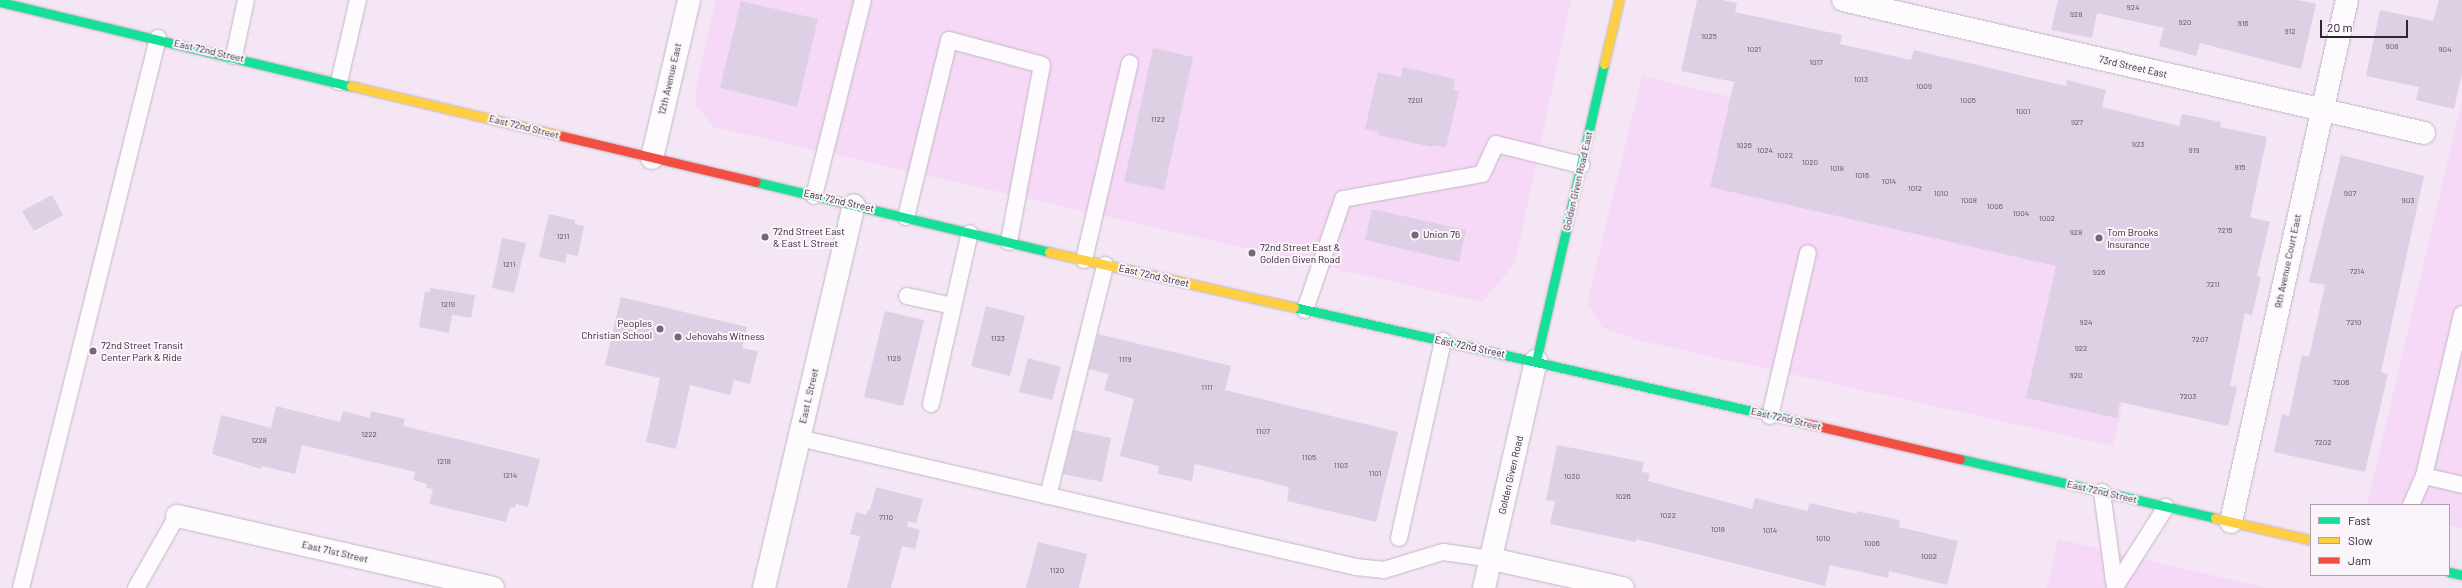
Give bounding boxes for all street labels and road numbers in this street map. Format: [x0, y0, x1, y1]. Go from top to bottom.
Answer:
street label: East 72nd Street [173, 37, 245, 65]
street label: 12th Avenue East [656, 42, 684, 116]
street label: 73rd Street East [2098, 53, 2168, 81]
street label: East 72nd Street [488, 112, 560, 142]
street label: Golden Given Road East [1561, 130, 1595, 232]
street label: East 72nd Street [803, 187, 875, 215]
street label: 9th Avenue Court East [2272, 213, 2304, 309]
street label: East 72nd Street [1118, 262, 1190, 290]
street label: East 72nd Street [1434, 334, 1506, 360]
street label: East L Street [797, 367, 821, 425]
street label: East 72nd Street [1750, 405, 1822, 433]
street label: Golden Given Road [1496, 435, 1526, 515]
street label: East 72nd Street [2066, 478, 2138, 506]
street label: East 71st Street [301, 539, 369, 565]

